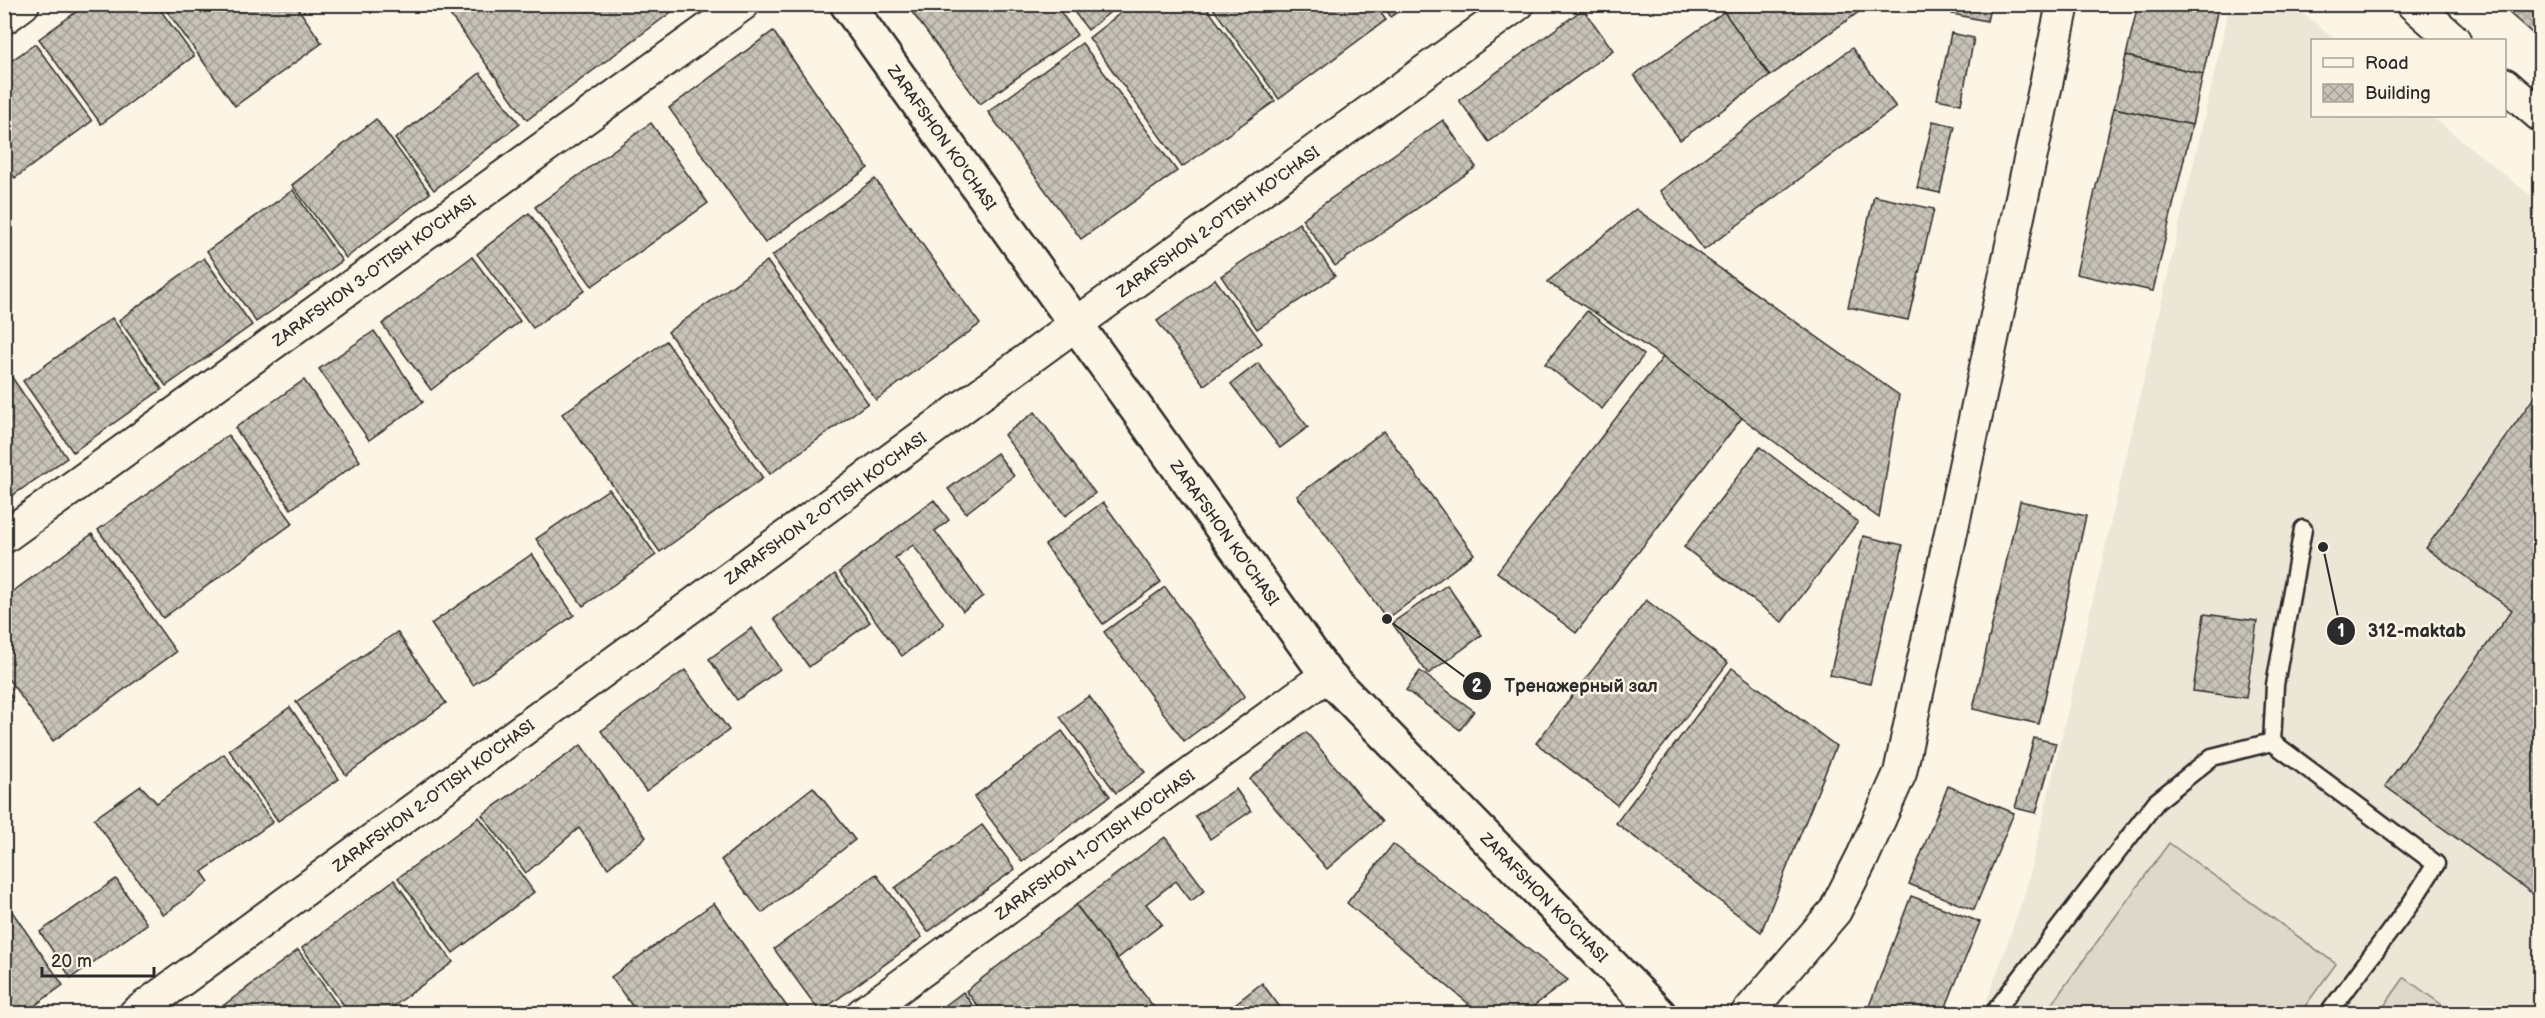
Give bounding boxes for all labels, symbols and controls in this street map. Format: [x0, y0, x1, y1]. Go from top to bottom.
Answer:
legend [2311, 39, 2506, 117]
text: Road [2365, 53, 2409, 74]
street label: ZARAFSHON KO'CHASI [882, 61, 999, 214]
text: Building [2365, 83, 2431, 104]
street label: ZARAFSHON 2-O'TISH KO'CHASI [1113, 143, 1324, 303]
street label: ZARAFSHON 3-O'TISH KO'CHASI [269, 192, 480, 352]
street label: ZARAFSHON 2-O'TISH KO'CHASI [721, 429, 931, 590]
street label: ZARAFSHON KO'CHASI [1165, 457, 1282, 610]
callout: 312-maktab [2326, 613, 2478, 649]
text: 1 [2337, 621, 2345, 642]
text: 312-maktab [2368, 621, 2467, 642]
callout: Тренажерный зал [1462, 668, 1670, 704]
text: 2 [1472, 676, 1483, 697]
text: Тренажерный зал [1504, 676, 1658, 697]
street label: ZARAFSHON 2-O'TISH KO'CHASI [329, 716, 539, 877]
street label: ZARAFSHON 1-O'TISH KO'CHASI [991, 767, 1199, 925]
street label: ZARAFSHON KO'CHASI [1475, 829, 1611, 967]
scale bar [42, 940, 154, 978]
text: 20 m [51, 951, 92, 972]

